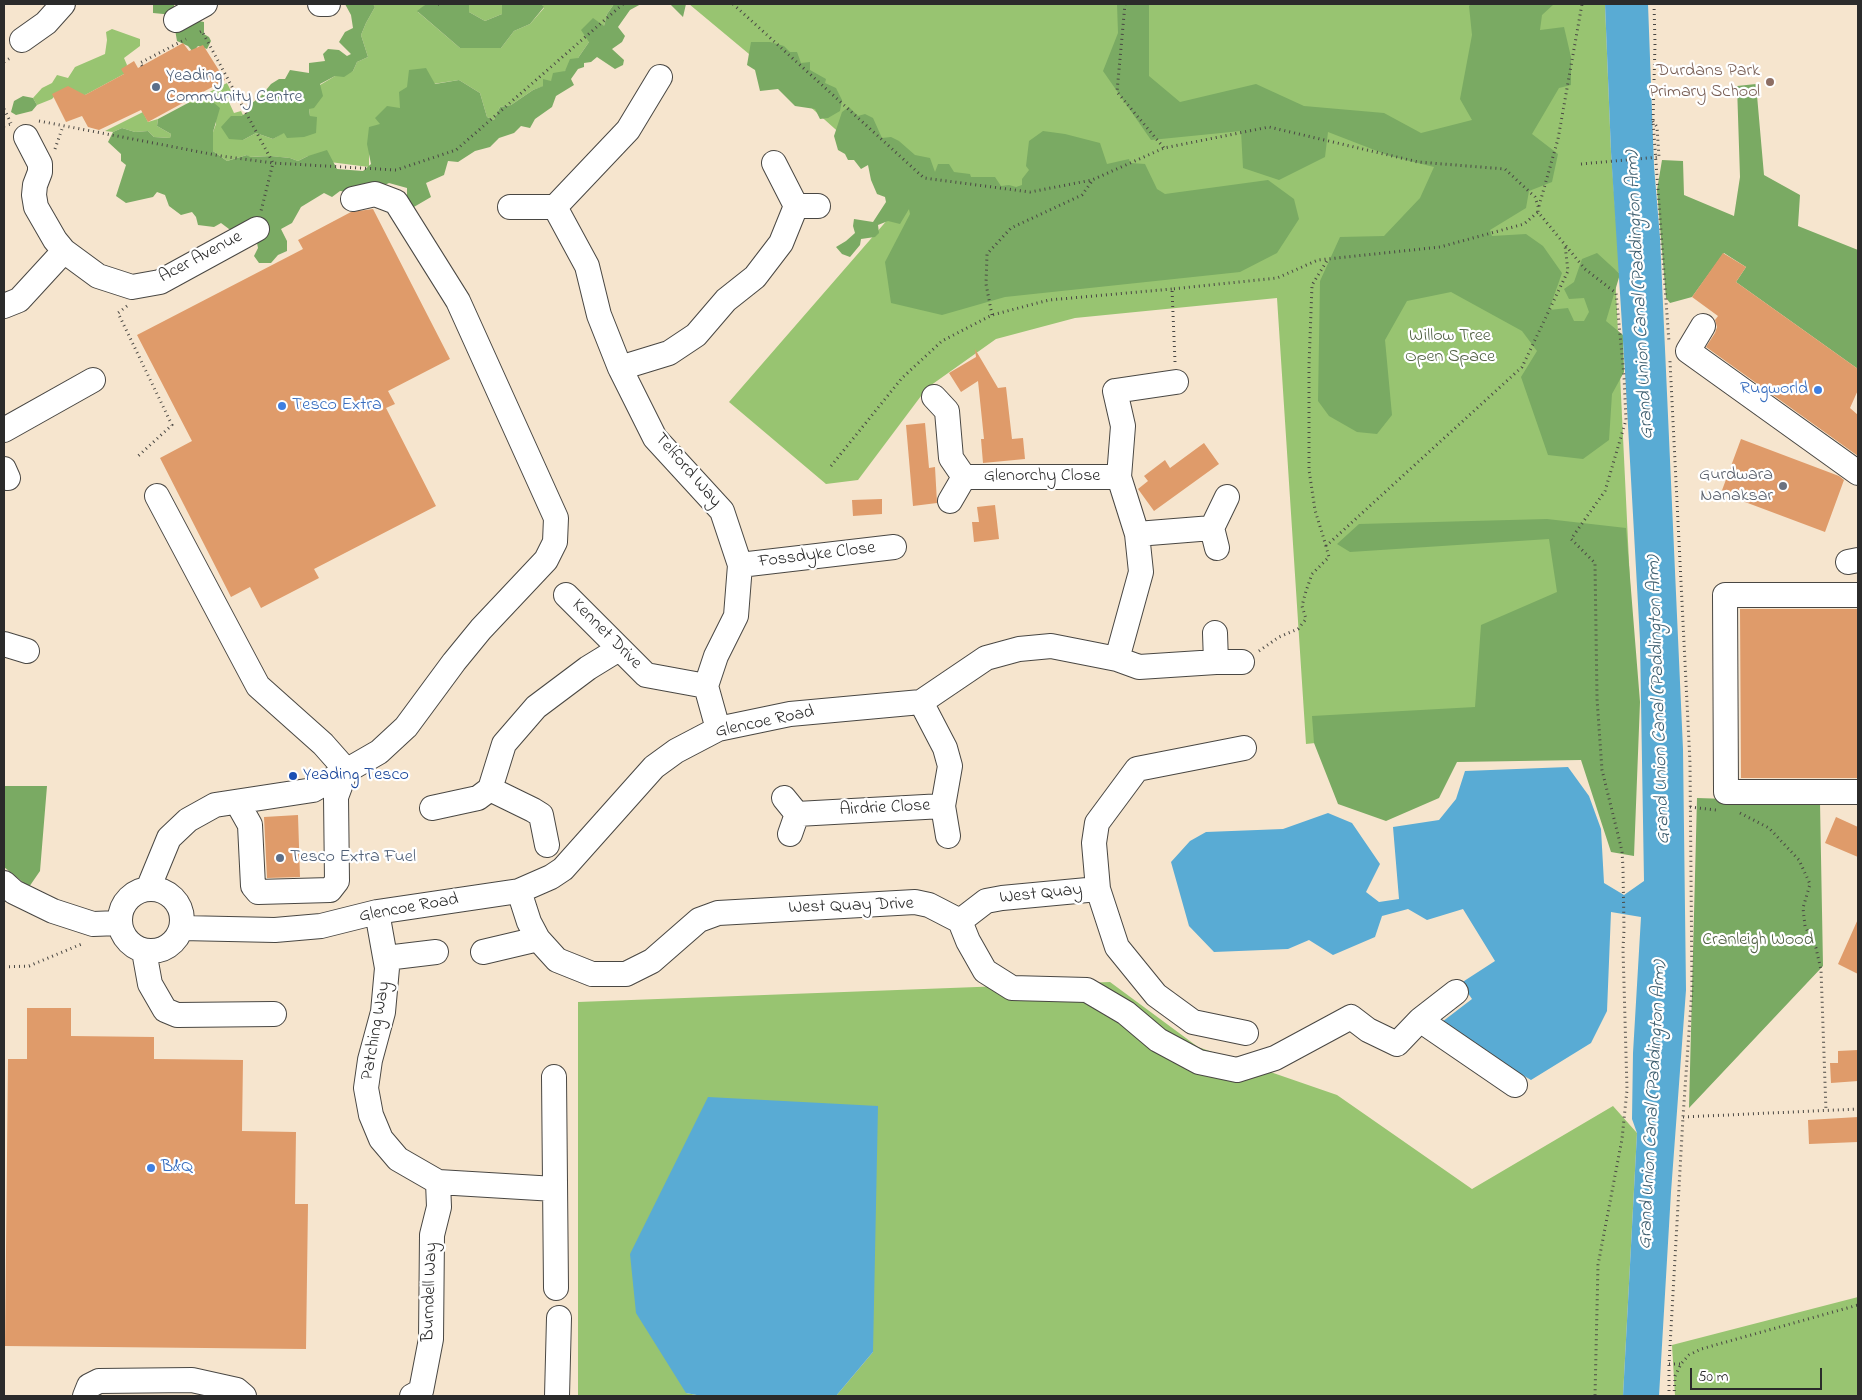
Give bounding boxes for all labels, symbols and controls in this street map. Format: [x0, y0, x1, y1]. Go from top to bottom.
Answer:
place label: Durdans Park Primary School [1649, 61, 1760, 104]
place label: Yeading Community Centre [166, 66, 303, 108]
marker: Durdans Park Primary School [1764, 76, 1776, 88]
marker: Yeading Community Centre [150, 81, 162, 93]
water label: Grand Union Canal (Paddington Arm) [1622, 150, 1660, 440]
street label: Acer Avenue [156, 227, 246, 289]
park label: Willow Tree Open Space [1405, 326, 1495, 368]
place label: Rugworld [1740, 379, 1808, 401]
marker: Rugworld [1812, 384, 1824, 396]
place label: Tesco Extra [292, 395, 382, 417]
marker: Tesco Extra [276, 400, 288, 412]
street label: Telford Way [649, 429, 725, 513]
place label: Gurdwara Nanaksar [1699, 465, 1773, 508]
street label: Glenorchy Close [984, 466, 1100, 488]
marker: Gurdwara Nanaksar [1777, 480, 1789, 492]
street label: Fossdyke Close [757, 538, 877, 574]
water label: Grand Union Canal (Paddington Arm) [1644, 555, 1676, 845]
street label: Kennet Drive [566, 595, 646, 675]
street label: Glencoe Road [714, 702, 816, 744]
place label: Yeading Tesco [303, 765, 409, 787]
marker: Yeading Tesco [287, 770, 299, 782]
street label: Airdrie Close [839, 796, 931, 822]
place label: Tesco Extra Fuel [290, 847, 416, 869]
marker: Tesco Extra Fuel [274, 852, 286, 864]
street label: West Quay [998, 880, 1084, 910]
street label: Glencoe Road [358, 890, 460, 928]
street label: West Quay Drive [788, 894, 914, 920]
park label: Cranleigh Wood [1702, 930, 1814, 952]
water label: Grand Union Canal (Paddington Arm) [1635, 960, 1673, 1250]
street label: Patching Way [358, 980, 396, 1082]
place label: B&Q [161, 1157, 193, 1179]
marker: B&Q [145, 1162, 157, 1174]
street label: Burndell Way [418, 1242, 444, 1342]
scale bar [1692, 1358, 1824, 1390]
text: 50 m [1698, 1366, 1728, 1388]

